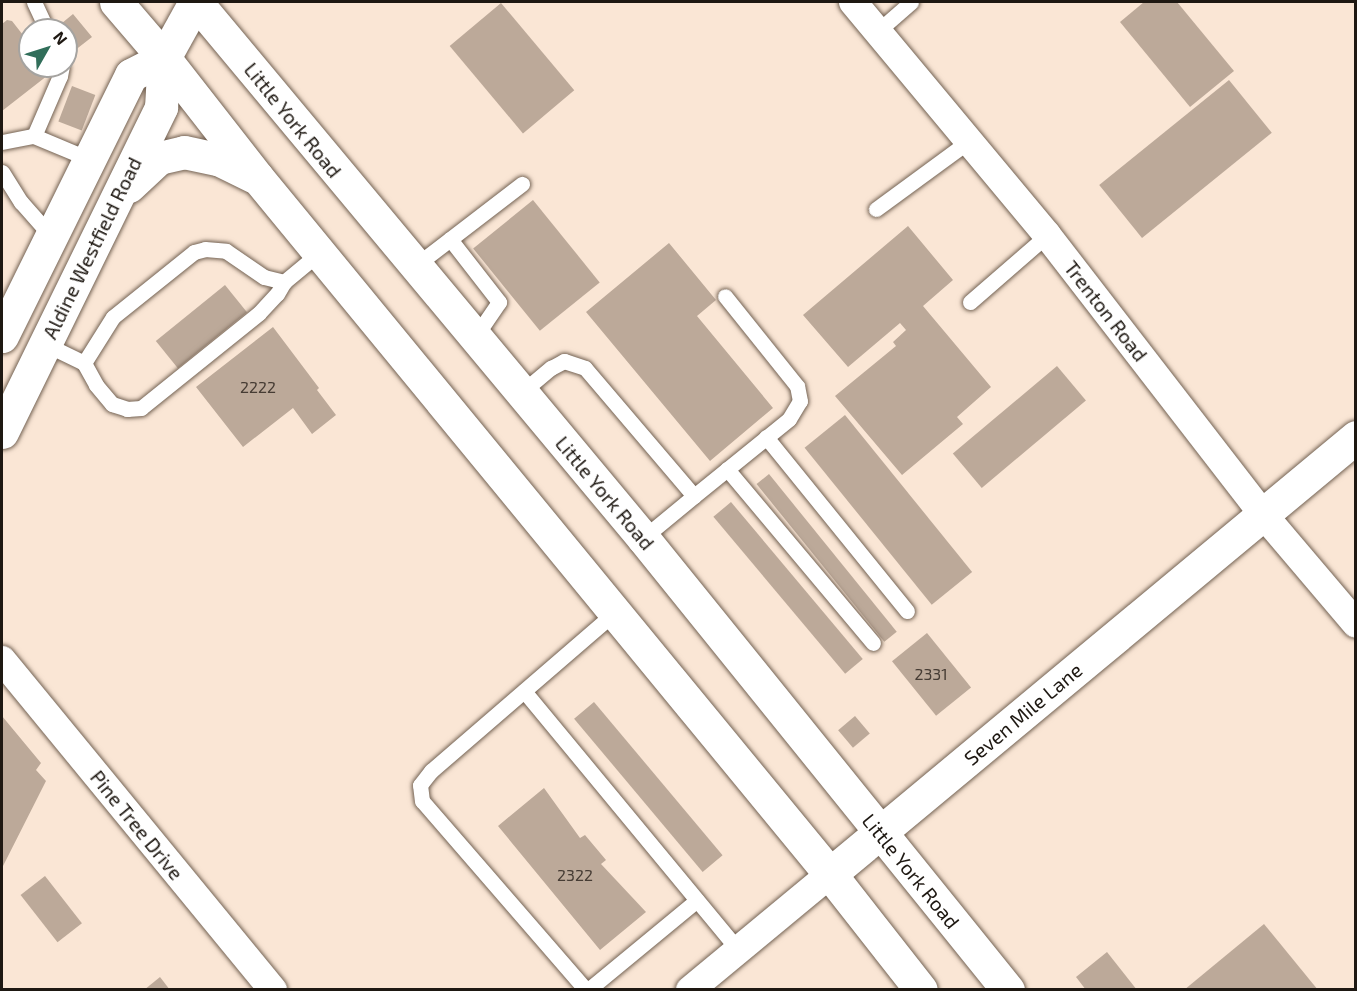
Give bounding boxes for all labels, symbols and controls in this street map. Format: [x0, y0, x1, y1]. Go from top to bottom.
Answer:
north arrow [18, 18, 78, 78]
text: N [50, 27, 72, 48]
street label: Little York Road [239, 57, 347, 183]
street label: Aldine Westfield Road [37, 153, 147, 343]
street label: Trenton Road [1059, 256, 1153, 366]
house number: 2222 [240, 377, 276, 397]
street label: Little York Road [550, 431, 660, 555]
street label: Seven Mile Lane [959, 658, 1087, 770]
house number: 2331 [914, 664, 948, 684]
street label: Pine Tree Drive [85, 765, 189, 885]
street label: Little York Road [857, 808, 965, 934]
house number: 2322 [557, 865, 593, 885]

